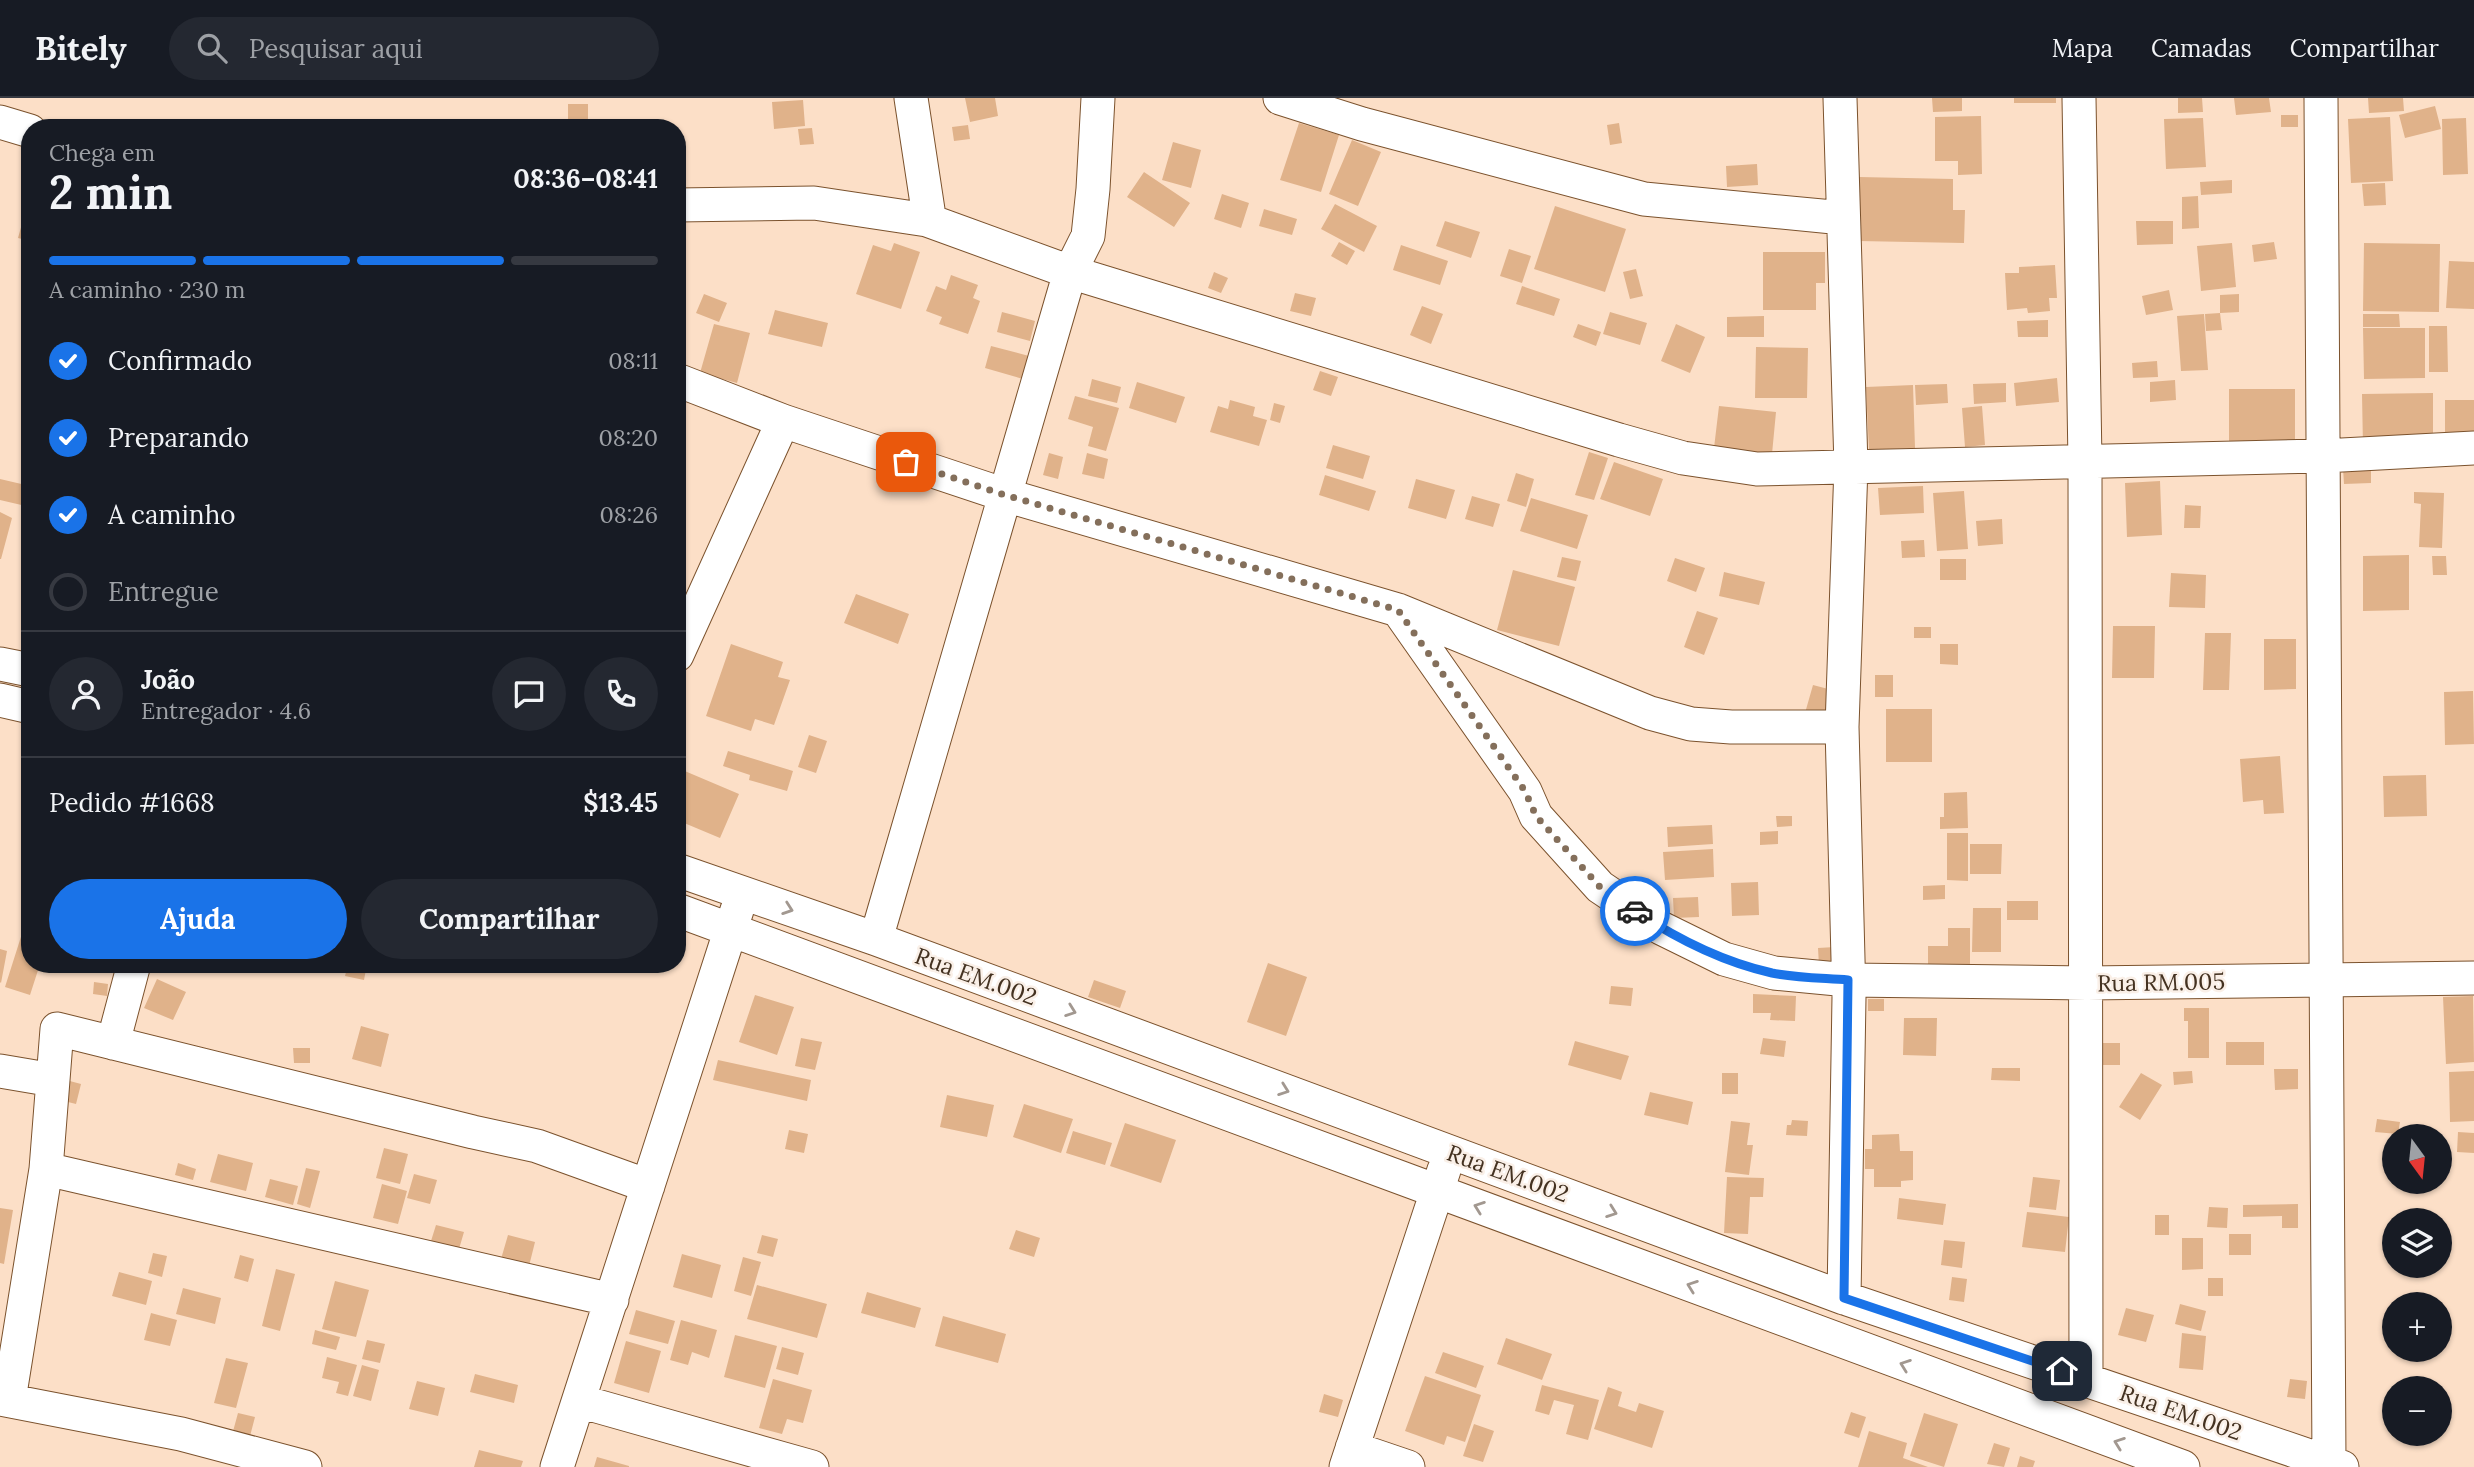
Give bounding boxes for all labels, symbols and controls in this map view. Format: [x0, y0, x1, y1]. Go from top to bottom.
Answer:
search box [169, 17, 659, 80]
text: Bitely [35, 27, 127, 69]
icon: search [193, 29, 231, 67]
text: Pesquisar aqui [249, 32, 423, 65]
text: Mapa [2052, 33, 2113, 64]
text: Camadas [2151, 33, 2252, 64]
text: Compartilhar [2290, 33, 2439, 64]
text: Chega em [49, 138, 155, 167]
text: 08:36–08:41 [513, 162, 658, 195]
text: 2 min [49, 163, 172, 222]
text: A caminho · 230 m [49, 275, 245, 304]
icon: check [49, 342, 87, 380]
text: Confirmado [108, 344, 252, 377]
text: 08:11 [608, 346, 658, 375]
icon: check [49, 419, 87, 457]
text: Preparando [108, 421, 249, 454]
text: 08:20 [598, 423, 658, 452]
pin [876, 432, 936, 492]
icon: bag [887, 443, 925, 481]
icon: check [49, 496, 87, 534]
text: A caminho [108, 498, 235, 531]
text: 08:26 [599, 500, 658, 529]
text: Entregue [108, 575, 219, 608]
button: person [49, 657, 123, 731]
button: chat [492, 657, 566, 731]
button: phone [584, 657, 658, 731]
text: João [141, 663, 195, 696]
text: Entregador · 4.6 [141, 696, 311, 725]
text: Pedido #1668 [49, 786, 215, 819]
text: $13.45 [583, 786, 658, 819]
courier [1600, 876, 1670, 946]
button: Ajuda [49, 879, 347, 959]
button: Compartilhar [361, 879, 658, 959]
icon: car [1616, 892, 1654, 930]
one-way arrow [781, 900, 793, 914]
street label: Rua EM.002 [911, 941, 1041, 1011]
street label: Rua RM.005 [2097, 966, 2225, 998]
one-way arrow [1064, 1003, 1076, 1017]
one-way arrow [1278, 1082, 1290, 1096]
north arrow [2382, 1124, 2452, 1194]
map controls [2382, 1124, 2452, 1446]
street label: Rua EM.002 [1443, 1138, 1573, 1208]
one-way arrow [1473, 1201, 1485, 1215]
one-way arrow [1606, 1204, 1618, 1218]
button: layers [2382, 1208, 2452, 1278]
one-way arrow [1687, 1280, 1699, 1294]
button: + [2382, 1292, 2452, 1362]
pin [2032, 1341, 2092, 1401]
icon: home [2043, 1352, 2081, 1390]
one-way arrow [1900, 1359, 1912, 1373]
button: − [2382, 1376, 2452, 1446]
street label: Rua EM.002 [2116, 1378, 2246, 1446]
one-way arrow [2113, 1438, 2125, 1452]

